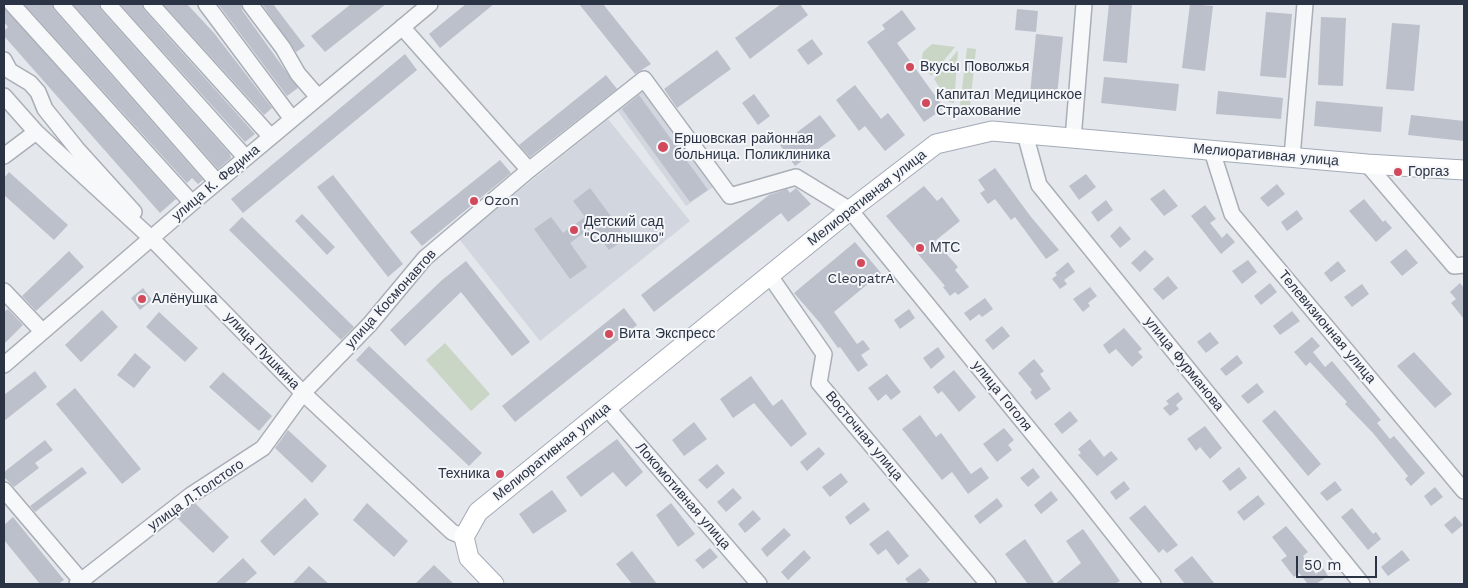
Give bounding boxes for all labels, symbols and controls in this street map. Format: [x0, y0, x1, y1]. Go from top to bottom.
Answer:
place label: Вкусы Поволжья [920, 59, 1029, 75]
marker: Вкусы Поволжья [904, 61, 916, 73]
place label: Капитал Медицинское Страхование [936, 87, 1082, 120]
marker: Капитал Медицинское Страхование [920, 97, 932, 109]
place label: Ершовская районная больница. Поликлиника [674, 131, 830, 164]
marker: Ершовская районная больница. Поликлиника [656, 140, 670, 154]
street label: Мелиоративная улица [1192, 140, 1340, 170]
street label: улица К. Федина [169, 141, 263, 225]
street label: Мелиоративная улица [804, 146, 930, 250]
place label: Горгаз [1408, 164, 1449, 180]
marker: Горгаз [1392, 166, 1404, 178]
place label: Ozon [484, 193, 519, 209]
marker: Ozon [468, 195, 480, 207]
place label: Детский сад "Солнышко" [584, 214, 664, 246]
marker: Детский сад "Солнышко" [568, 224, 580, 236]
place label: МТС [930, 240, 960, 256]
marker: МТС [914, 242, 926, 254]
street label: улица Космонавтов [342, 246, 440, 352]
marker: CleopatrA [855, 257, 867, 269]
street label: Телевизионная улица [1275, 267, 1379, 387]
place label: CleopatrA [828, 271, 894, 287]
place label: Алёнушка [152, 291, 217, 307]
marker: Алёнушка [136, 293, 148, 305]
street label: улица Пушкина [221, 309, 303, 393]
street label: улица Фурманова [1141, 313, 1227, 415]
place label: Вита Экспресс [619, 326, 715, 342]
marker: Вита Экспресс [603, 328, 615, 340]
street label: улица Гоголя [968, 357, 1036, 435]
street label: Восточная улица [822, 388, 906, 484]
street label: Мелиоративная улица [490, 399, 614, 505]
street label: Локомотивная улица [632, 439, 734, 553]
street label: улица Л.Толстого [145, 456, 247, 534]
place label: Техника [438, 466, 490, 482]
marker: Техника [494, 468, 506, 480]
scale bar [1298, 546, 1379, 578]
text: 50 m [1304, 556, 1341, 574]

